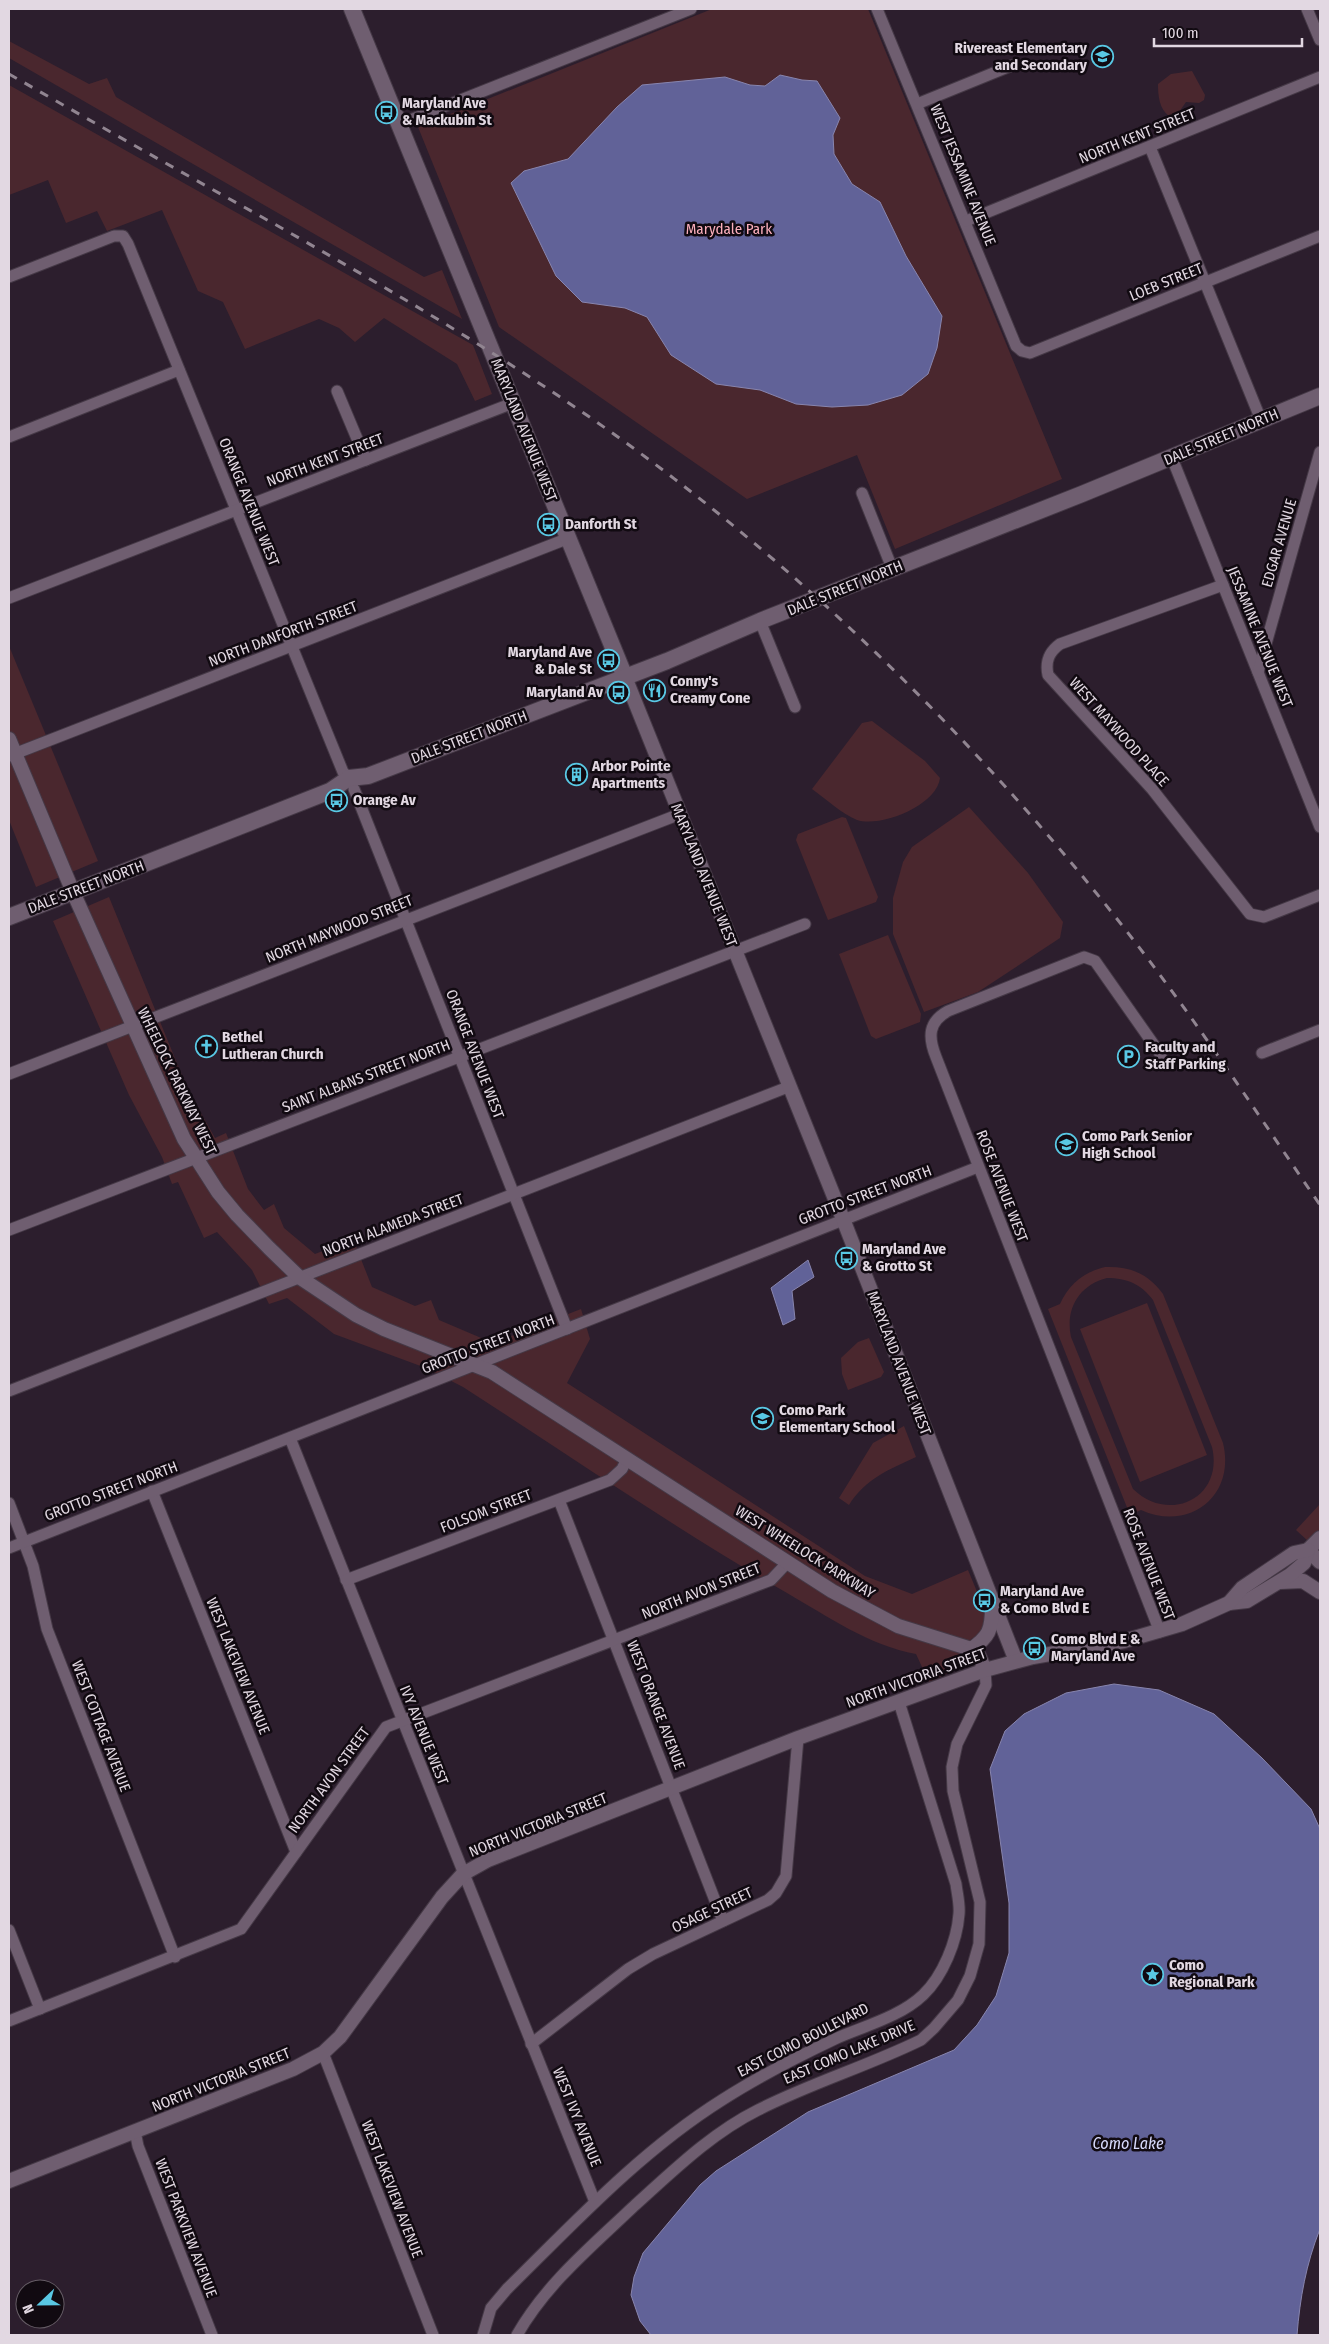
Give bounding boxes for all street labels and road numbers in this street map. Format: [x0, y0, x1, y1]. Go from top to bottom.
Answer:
street label: WEST JESSAMINE AVENUE [926, 102, 1000, 248]
street label: NORTH KENT STREET [1076, 104, 1198, 168]
street label: LOEB STREET [1127, 259, 1205, 305]
street label: MARYLAND AVENUE WEST [487, 356, 561, 504]
street label: DALE STREET NORTH [1161, 405, 1281, 469]
street label: NORTH KENT STREET [264, 429, 386, 491]
street label: ORANGE AVENUE WEST [215, 435, 283, 569]
street label: EDGAR AVENUE [1258, 497, 1300, 589]
street label: DALE STREET NORTH [785, 557, 905, 619]
street label: JESSAMINE AVENUE WEST [1223, 564, 1297, 710]
street label: NORTH DANFORTH STREET [206, 597, 360, 671]
street label: WEST MAYWOOD PLACE [1065, 674, 1173, 790]
street label: DALE STREET NORTH [408, 707, 530, 767]
street label: MARYLAND AVENUE WEST [667, 801, 741, 949]
street label: DALE STREET NORTH [25, 857, 147, 917]
street label: NORTH MAYWOOD STREET [263, 891, 415, 967]
street label: ORANGE AVENUE WEST [442, 987, 508, 1121]
street label: WHEELOCK PARKWAY WEST [134, 1005, 220, 1158]
street label: SAINT ALBANS STREET NORTH [279, 1036, 453, 1116]
street label: ROSE AVENUE WEST [972, 1127, 1032, 1245]
street label: GROTTO STREET NORTH [796, 1161, 934, 1229]
street label: NORTH ALAMEDA STREET [320, 1190, 466, 1260]
street label: MARYLAND AVENUE WEST [863, 1288, 935, 1438]
street label: GROTTO STREET NORTH [419, 1310, 557, 1378]
street label: GROTTO STREET NORTH [42, 1457, 180, 1525]
street label: FOLSOM STREET [438, 1485, 534, 1537]
street label: WEST WHEELOCK PARKWAY [732, 1502, 879, 1603]
street label: ROSE AVENUE WEST [1119, 1505, 1179, 1623]
street label: NORTH AVON STREET [639, 1559, 763, 1623]
street label: WEST LAKEVIEW AVENUE [202, 1595, 274, 1737]
street label: WEST ORANGE AVENUE [623, 1638, 689, 1772]
street label: NORTH VICTORIA STREET [844, 1644, 988, 1712]
street label: WEST COTTAGE AVENUE [68, 1658, 134, 1794]
street label: IVY AVENUE WEST [396, 1683, 452, 1787]
street label: NORTH AVON STREET [285, 1723, 373, 1836]
street label: NORTH VICTORIA STREET [466, 1789, 610, 1861]
street label: OSAGE STREET [669, 1883, 755, 1937]
street label: EAST COMO BOULEVARD [734, 1999, 872, 2081]
street label: EAST COMO LAKE DRIVE [781, 2016, 917, 2088]
street label: NORTH VICTORIA STREET [149, 2044, 293, 2116]
street label: WEST IVY AVENUE [549, 2065, 605, 2169]
street label: WEST LAKEVIEW AVENUE [357, 2118, 427, 2260]
street label: WEST PARKVIEW AVENUE [151, 2156, 221, 2300]

